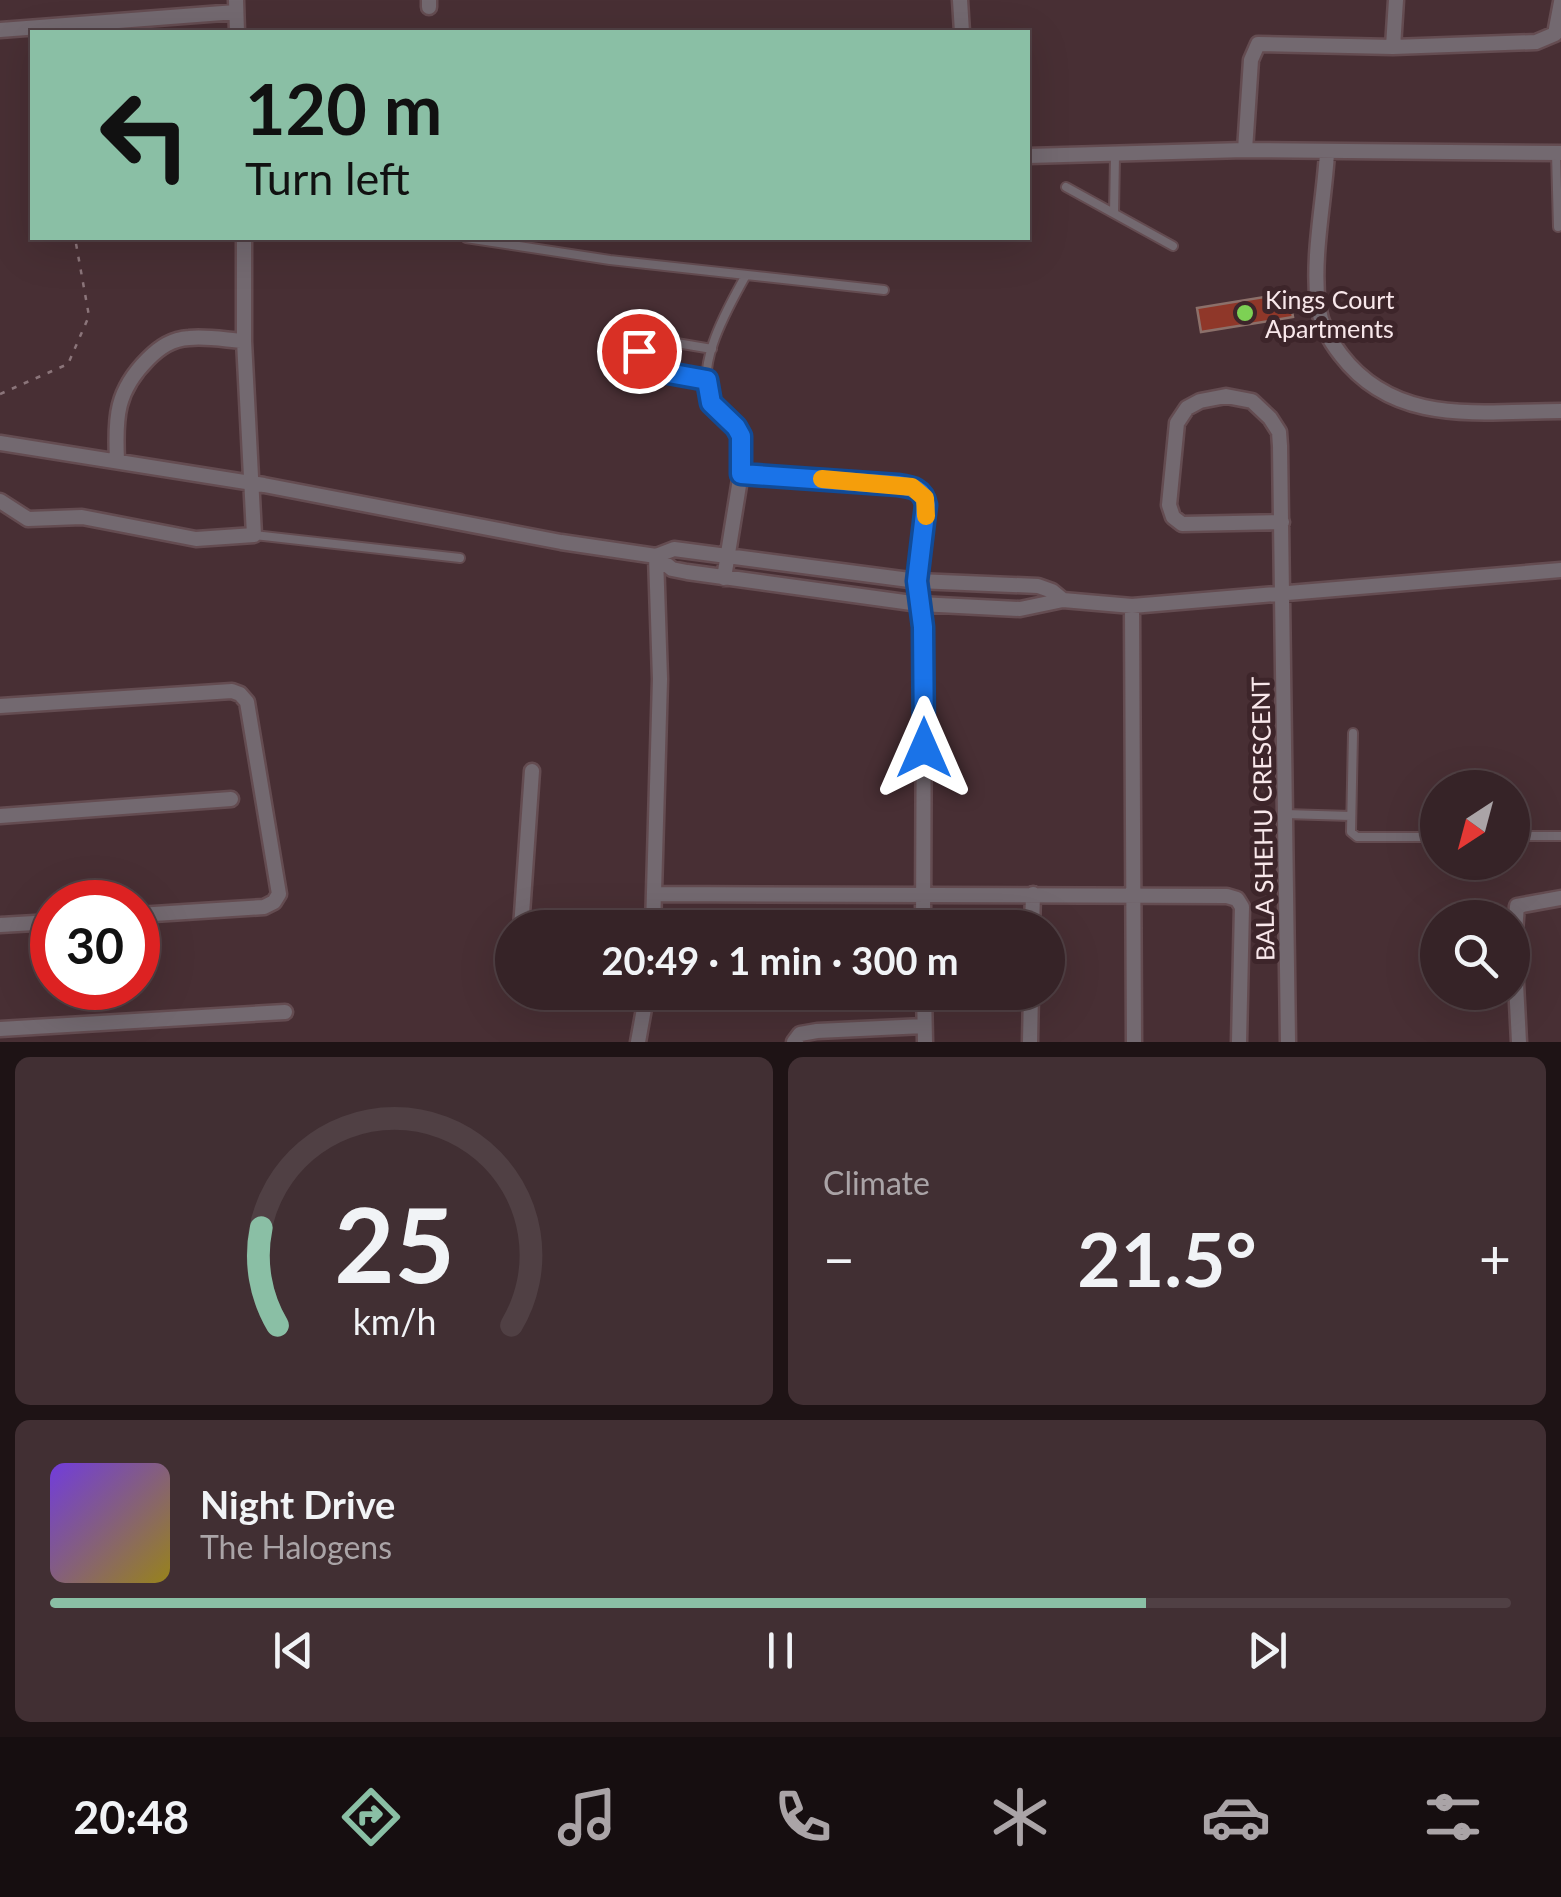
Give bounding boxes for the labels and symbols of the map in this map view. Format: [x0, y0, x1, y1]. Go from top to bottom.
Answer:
place label: Kings Court Apartments [1265, 284, 1394, 343]
marker: Kings Court Apartments [1234, 302, 1256, 324]
pin [597, 309, 682, 394]
street label: BALA SHEHU CRESCENT [1245, 676, 1279, 961]
position arrow [872, 696, 976, 800]
north arrow [1420, 770, 1530, 880]
speed limit sign: 30 [30, 880, 160, 1010]

